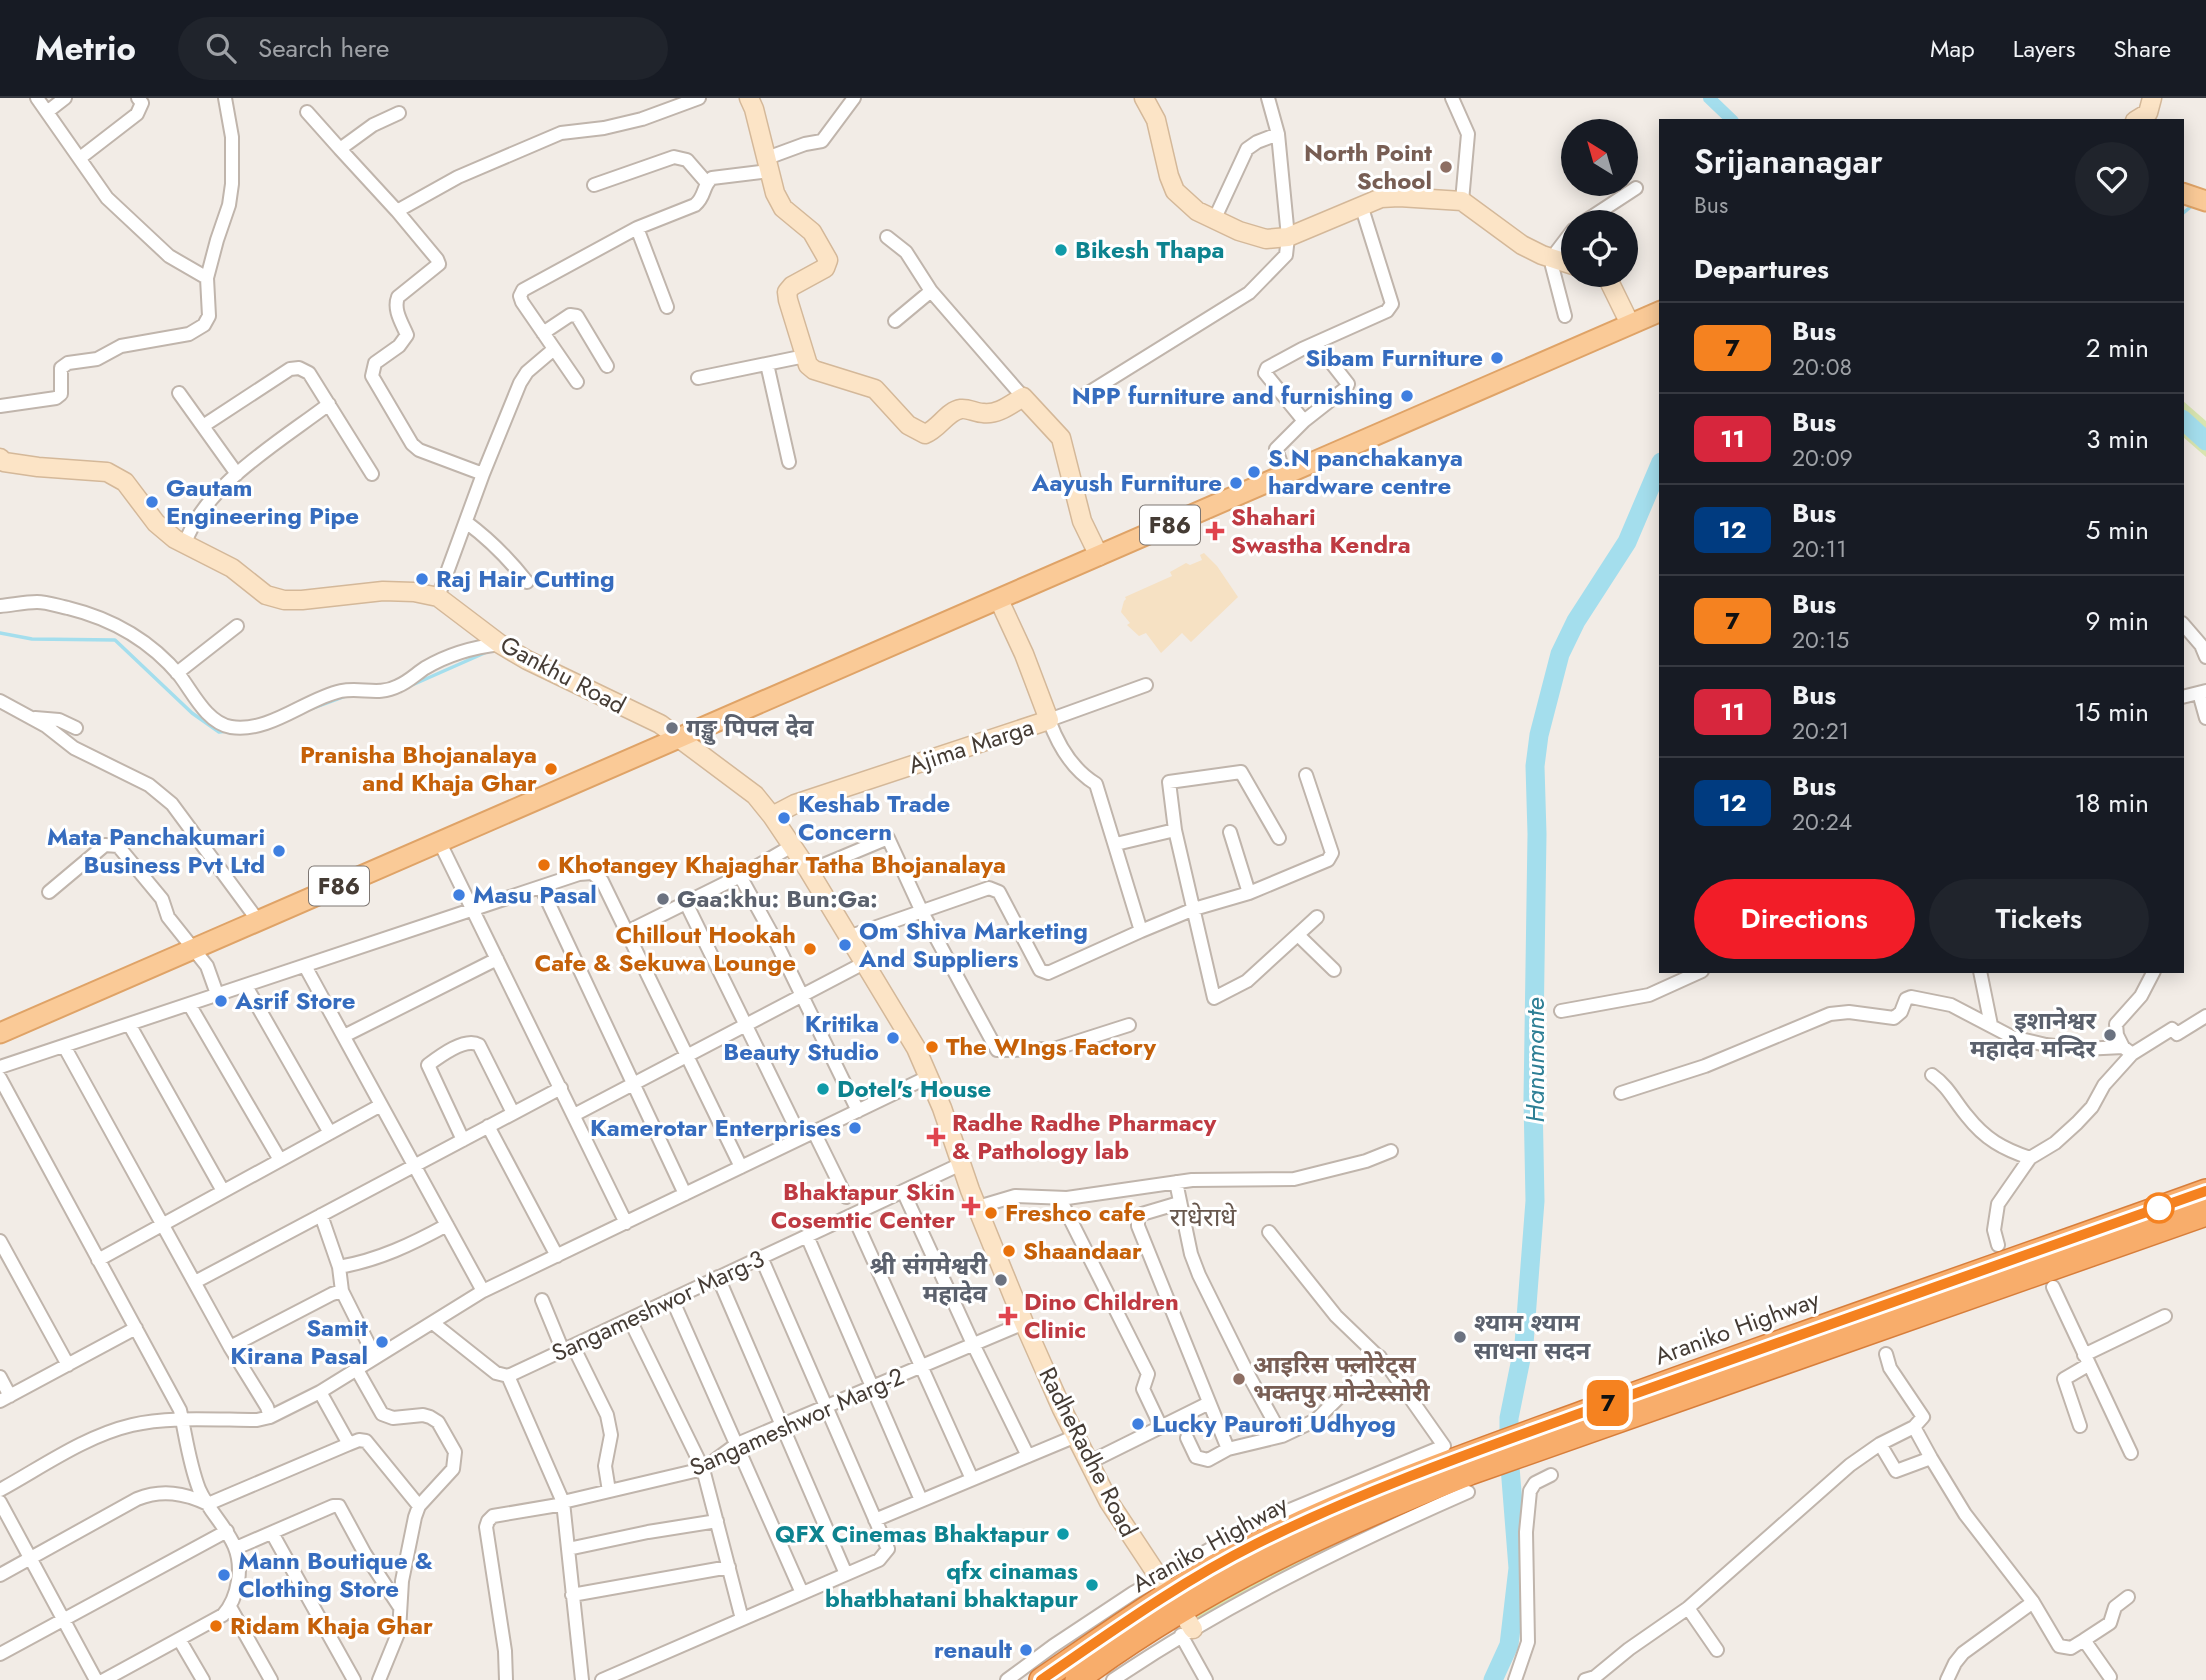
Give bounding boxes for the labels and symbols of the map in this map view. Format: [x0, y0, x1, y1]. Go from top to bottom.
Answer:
north arrow [1561, 119, 1638, 196]
place label: North Point School [1304, 135, 1432, 198]
marker: North Point School [1438, 159, 1454, 175]
place label: Bikesh Thapa [1075, 232, 1224, 267]
marker: Bikesh Thapa [1053, 242, 1069, 258]
place label: Sibam Furniture [1305, 340, 1483, 375]
marker: Sibam Furniture [1489, 350, 1505, 366]
place label: NPP furniture and furnishing [1072, 378, 1393, 413]
marker: NPP furniture and furnishing [1399, 388, 1415, 404]
place label: S.N panchakanya hardware centre [1268, 440, 1463, 503]
marker: S.N panchakanya hardware centre [1246, 464, 1262, 480]
place label: Aayush Furniture [1031, 465, 1222, 500]
place label: Gautam Engineering Pipe [166, 470, 359, 533]
marker: Aayush Furniture [1228, 475, 1244, 491]
marker: Gautam Engineering Pipe [144, 494, 160, 510]
place label: Shahari Swastha Kendra [1231, 499, 1411, 562]
road number: F86 [1140, 506, 1200, 544]
marker: Shahari Swastha Kendra [1205, 521, 1225, 541]
place label: Raj Hair Cutting [436, 561, 615, 596]
marker: Raj Hair Cutting [414, 571, 430, 587]
street label: Gankhu Road [494, 627, 632, 722]
street label: Ajima Marga [904, 709, 1038, 782]
place label: गङ्खु पिपल देव [686, 710, 814, 745]
marker: गङ्खु पिपल देव [664, 720, 680, 736]
place label: Pranisha Bhojanalaya and Khaja Ghar [300, 737, 537, 800]
marker: Pranisha Bhojanalaya and Khaja Ghar [543, 761, 559, 777]
place label: Keshab Trade Concern [798, 786, 950, 849]
marker: Keshab Trade Concern [776, 810, 792, 826]
place label: Mata Panchakumari Business Pvt Ltd [47, 819, 265, 882]
marker: Mata Panchakumari Business Pvt Ltd [271, 843, 287, 859]
place label: Khotangey Khajaghar Tatha Bhojanalaya [558, 847, 1006, 882]
marker: Khotangey Khajaghar Tatha Bhojanalaya [536, 857, 552, 873]
road number: F86 [309, 866, 369, 906]
place label: Masu Pasal [473, 877, 597, 912]
place label: Gaa:khu: Bun:Ga: [677, 881, 878, 916]
marker: Masu Pasal [451, 887, 467, 903]
marker: Gaa:khu: Bun:Ga: [655, 891, 671, 907]
place label: Om Shiva Marketing And Suppliers [858, 913, 1088, 976]
place label: Chillout Hookah Cafe & Sekuwa Lounge [534, 917, 796, 980]
marker: Om Shiva Marketing And Suppliers [837, 937, 853, 953]
marker: Chillout Hookah Cafe & Sekuwa Lounge [802, 941, 818, 957]
place label: Asrif Store [234, 983, 356, 1018]
marker: Asrif Store [213, 993, 229, 1009]
water label: Hanumante [1516, 997, 1554, 1123]
place label: इशानेश्वर महादेव मन्दिर [1970, 1003, 2096, 1066]
place label: Kritika Beauty Studio [723, 1006, 879, 1069]
marker: इशानेश्वर महादेव मन्दिर [2102, 1027, 2118, 1043]
place label: The WIngs Factory [946, 1029, 1157, 1064]
marker: Kritika Beauty Studio [885, 1030, 901, 1046]
marker: The WIngs Factory [924, 1039, 940, 1055]
place label: Dotel's House [837, 1071, 991, 1106]
marker: Dotel's House [815, 1081, 831, 1097]
place label: Radhe Radhe Pharmacy & Pathology lab [952, 1105, 1217, 1168]
place label: Kamerotar Enterprises [590, 1110, 841, 1145]
marker: Kamerotar Enterprises [847, 1120, 863, 1136]
marker: Radhe Radhe Pharmacy & Pathology lab [926, 1127, 946, 1147]
place label: Bhaktapur Skin Cosemtic Center [771, 1174, 955, 1237]
unlabelled marker [2144, 1193, 2174, 1223]
place label: Freshco cafe [1005, 1195, 1146, 1230]
marker: Bhaktapur Skin Cosemtic Center [961, 1196, 981, 1216]
district label: राधेराधे [1170, 1198, 1237, 1236]
marker: Freshco cafe [983, 1205, 999, 1221]
place label: Shaandaar [1023, 1233, 1142, 1268]
street label: Sangameshwor Marg-3 [546, 1241, 770, 1370]
marker: Shaandaar [1001, 1243, 1017, 1259]
place label: श्री संगमेश्वरी महादेव [869, 1248, 988, 1311]
marker: श्री संगमेश्वरी महादेव [993, 1272, 1009, 1288]
street label: Araniko Highway [1650, 1281, 1824, 1374]
place label: Dino Children Clinic [1024, 1284, 1179, 1347]
place label: श्याम श्याम साधना सदन [1474, 1305, 1592, 1368]
marker: Dino Children Clinic [998, 1306, 1018, 1326]
place label: Samit Kirana Pasal [230, 1310, 368, 1373]
marker: श्याम श्याम साधना सदन [1452, 1329, 1468, 1345]
marker: Samit Kirana Pasal [374, 1334, 390, 1350]
place label: आइरिस फ्लोरेट्स भक्तपुर मोन्टेस्सोरी [1253, 1347, 1431, 1410]
street label: Sangameshwor Marg-2 [684, 1358, 910, 1485]
street label: RadheRadhe Road [1031, 1361, 1146, 1543]
marker: आइरिस फ्लोरेट्स भक्तपुर मोन्टेस्सोरी [1231, 1371, 1247, 1387]
line badge: 7 [1585, 1380, 1631, 1426]
place label: Lucky Pauroti Udhyog [1152, 1406, 1396, 1441]
marker: Lucky Pauroti Udhyog [1130, 1416, 1146, 1432]
street label: Araniko Highway [1126, 1486, 1294, 1601]
place label: QFX Cinemas Bhaktapur [775, 1516, 1049, 1551]
marker: QFX Cinemas Bhaktapur [1055, 1526, 1071, 1542]
place label: Mann Boutique & Clothing Store [238, 1543, 433, 1606]
place label: qfx cinamas bhatbhatani bhaktapur [825, 1553, 1078, 1616]
marker: Mann Boutique & Clothing Store [216, 1567, 232, 1583]
marker: qfx cinamas bhatbhatani bhaktapur [1084, 1577, 1100, 1593]
place label: Ridam Khaja Ghar [230, 1608, 433, 1643]
marker: Ridam Khaja Ghar [208, 1618, 224, 1634]
place label: renault [934, 1632, 1012, 1667]
marker: renault [1018, 1642, 1034, 1658]

